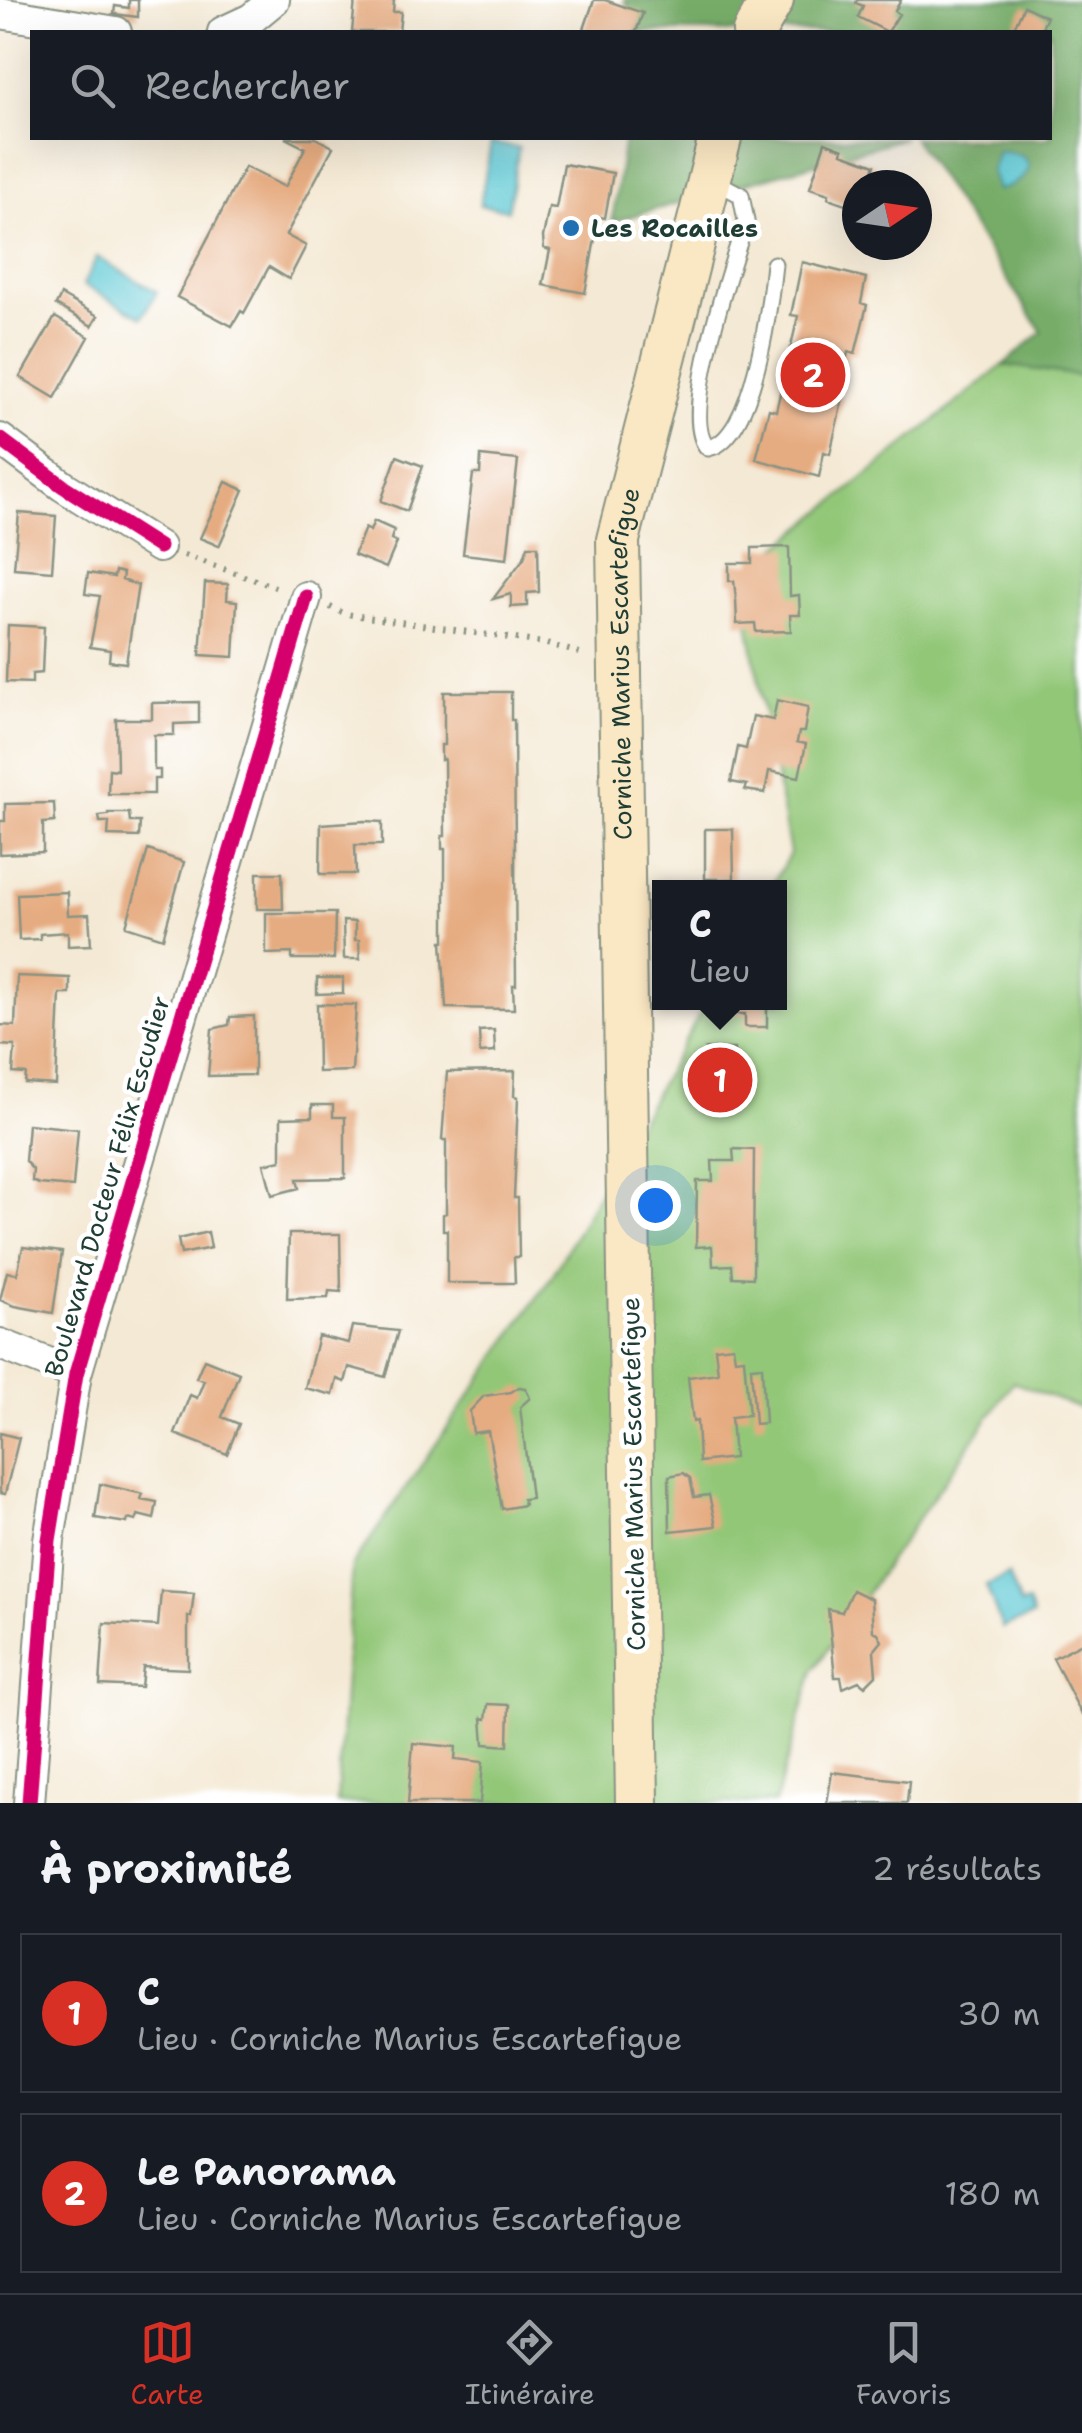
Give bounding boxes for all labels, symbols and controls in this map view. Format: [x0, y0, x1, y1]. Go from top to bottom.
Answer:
search box [30, 30, 1052, 140]
icon: search [65, 58, 120, 113]
text: Rechercher [145, 60, 350, 111]
north arrow [842, 170, 932, 260]
place label: Les Rocailles [591, 211, 758, 245]
marker: Les Rocailles [560, 217, 582, 239]
pin: 2 [780, 338, 846, 412]
street label: Corniche Marius Escartefigue [600, 484, 648, 840]
popup [652, 880, 787, 1010]
text: C [689, 898, 712, 949]
text: Lieu [689, 949, 750, 992]
street label: Boulevard Docteur Félix Escudier [36, 992, 178, 1380]
pin: 1 [688, 1042, 752, 1118]
your location [630, 1180, 681, 1231]
street label: Corniche Marius Escartefigue [613, 1297, 653, 1651]
text: À proximité [40, 1840, 293, 1896]
text: 2 résultats [872, 1847, 1042, 1890]
text: C [137, 1966, 160, 2017]
text: 1 [67, 1992, 82, 2035]
text: 30 m [957, 1992, 1040, 2035]
text: Lieu · Corniche Marius Escartefigue [137, 2017, 682, 2060]
text: Le Panorama [137, 2146, 396, 2197]
text: 2 [63, 2172, 86, 2215]
text: 180 m [944, 2172, 1040, 2215]
text: Lieu · Corniche Marius Escartefigue [137, 2197, 682, 2240]
tab: Carte [130, 2315, 204, 2413]
tab: Itinéraire [465, 2315, 595, 2413]
tab: Favoris [856, 2315, 952, 2413]

